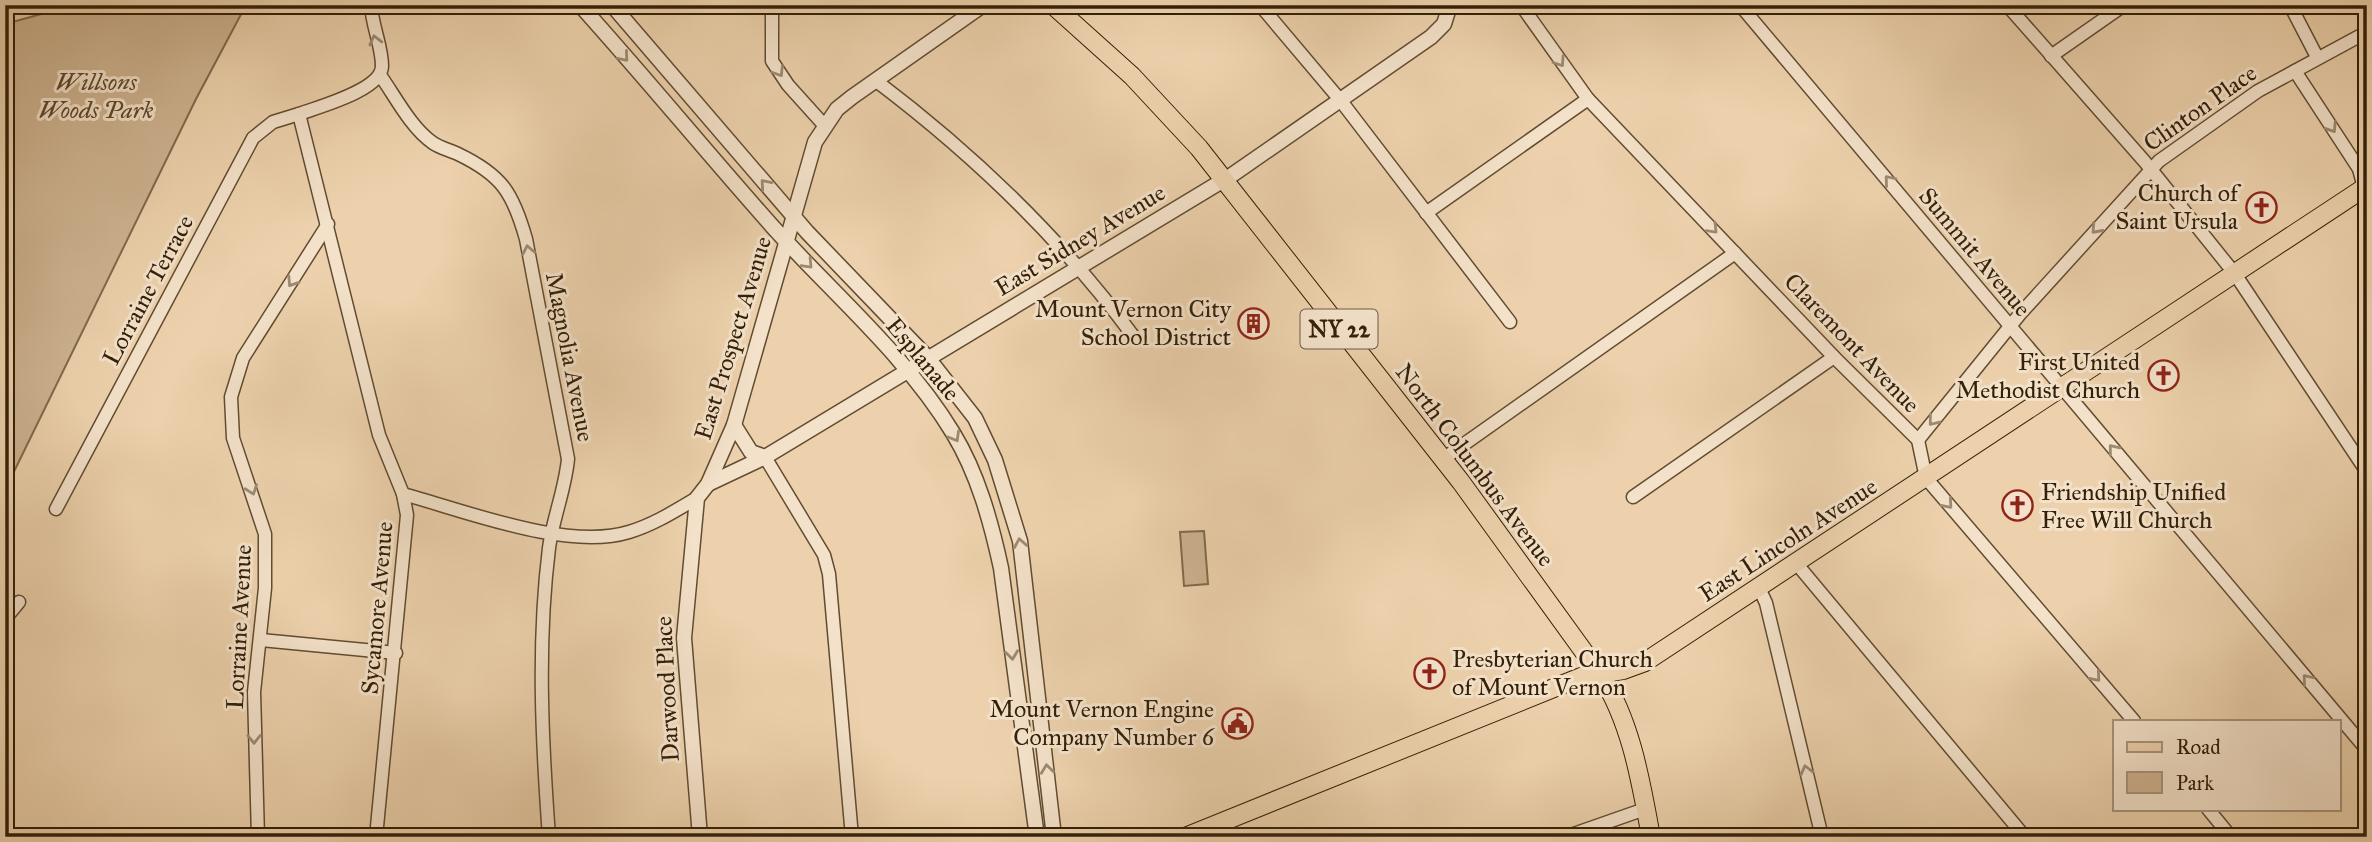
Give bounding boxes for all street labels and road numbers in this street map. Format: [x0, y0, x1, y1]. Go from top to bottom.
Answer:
street label: Clinton Place [2137, 58, 2263, 158]
street label: East Sidney Avenue [989, 177, 1171, 303]
street label: Summit Avenue [1912, 181, 2038, 323]
street label: Lorraine Terrace [96, 210, 200, 370]
street label: East Prospect Avenue [688, 233, 778, 443]
street label: Claremont Avenue [1778, 267, 1926, 419]
street label: Magnolia Avenue [539, 270, 601, 444]
road number: NY 22 [1300, 310, 1378, 348]
street label: Esplanade [879, 311, 967, 407]
street label: North Columbus Avenue [1389, 358, 1561, 572]
street label: East Lincoln Avenue [1693, 471, 1883, 609]
street label: Sycamore Avenue [355, 520, 399, 696]
street label: Lorraine Avenue [220, 544, 258, 710]
street label: Darwood Place [648, 615, 686, 763]

